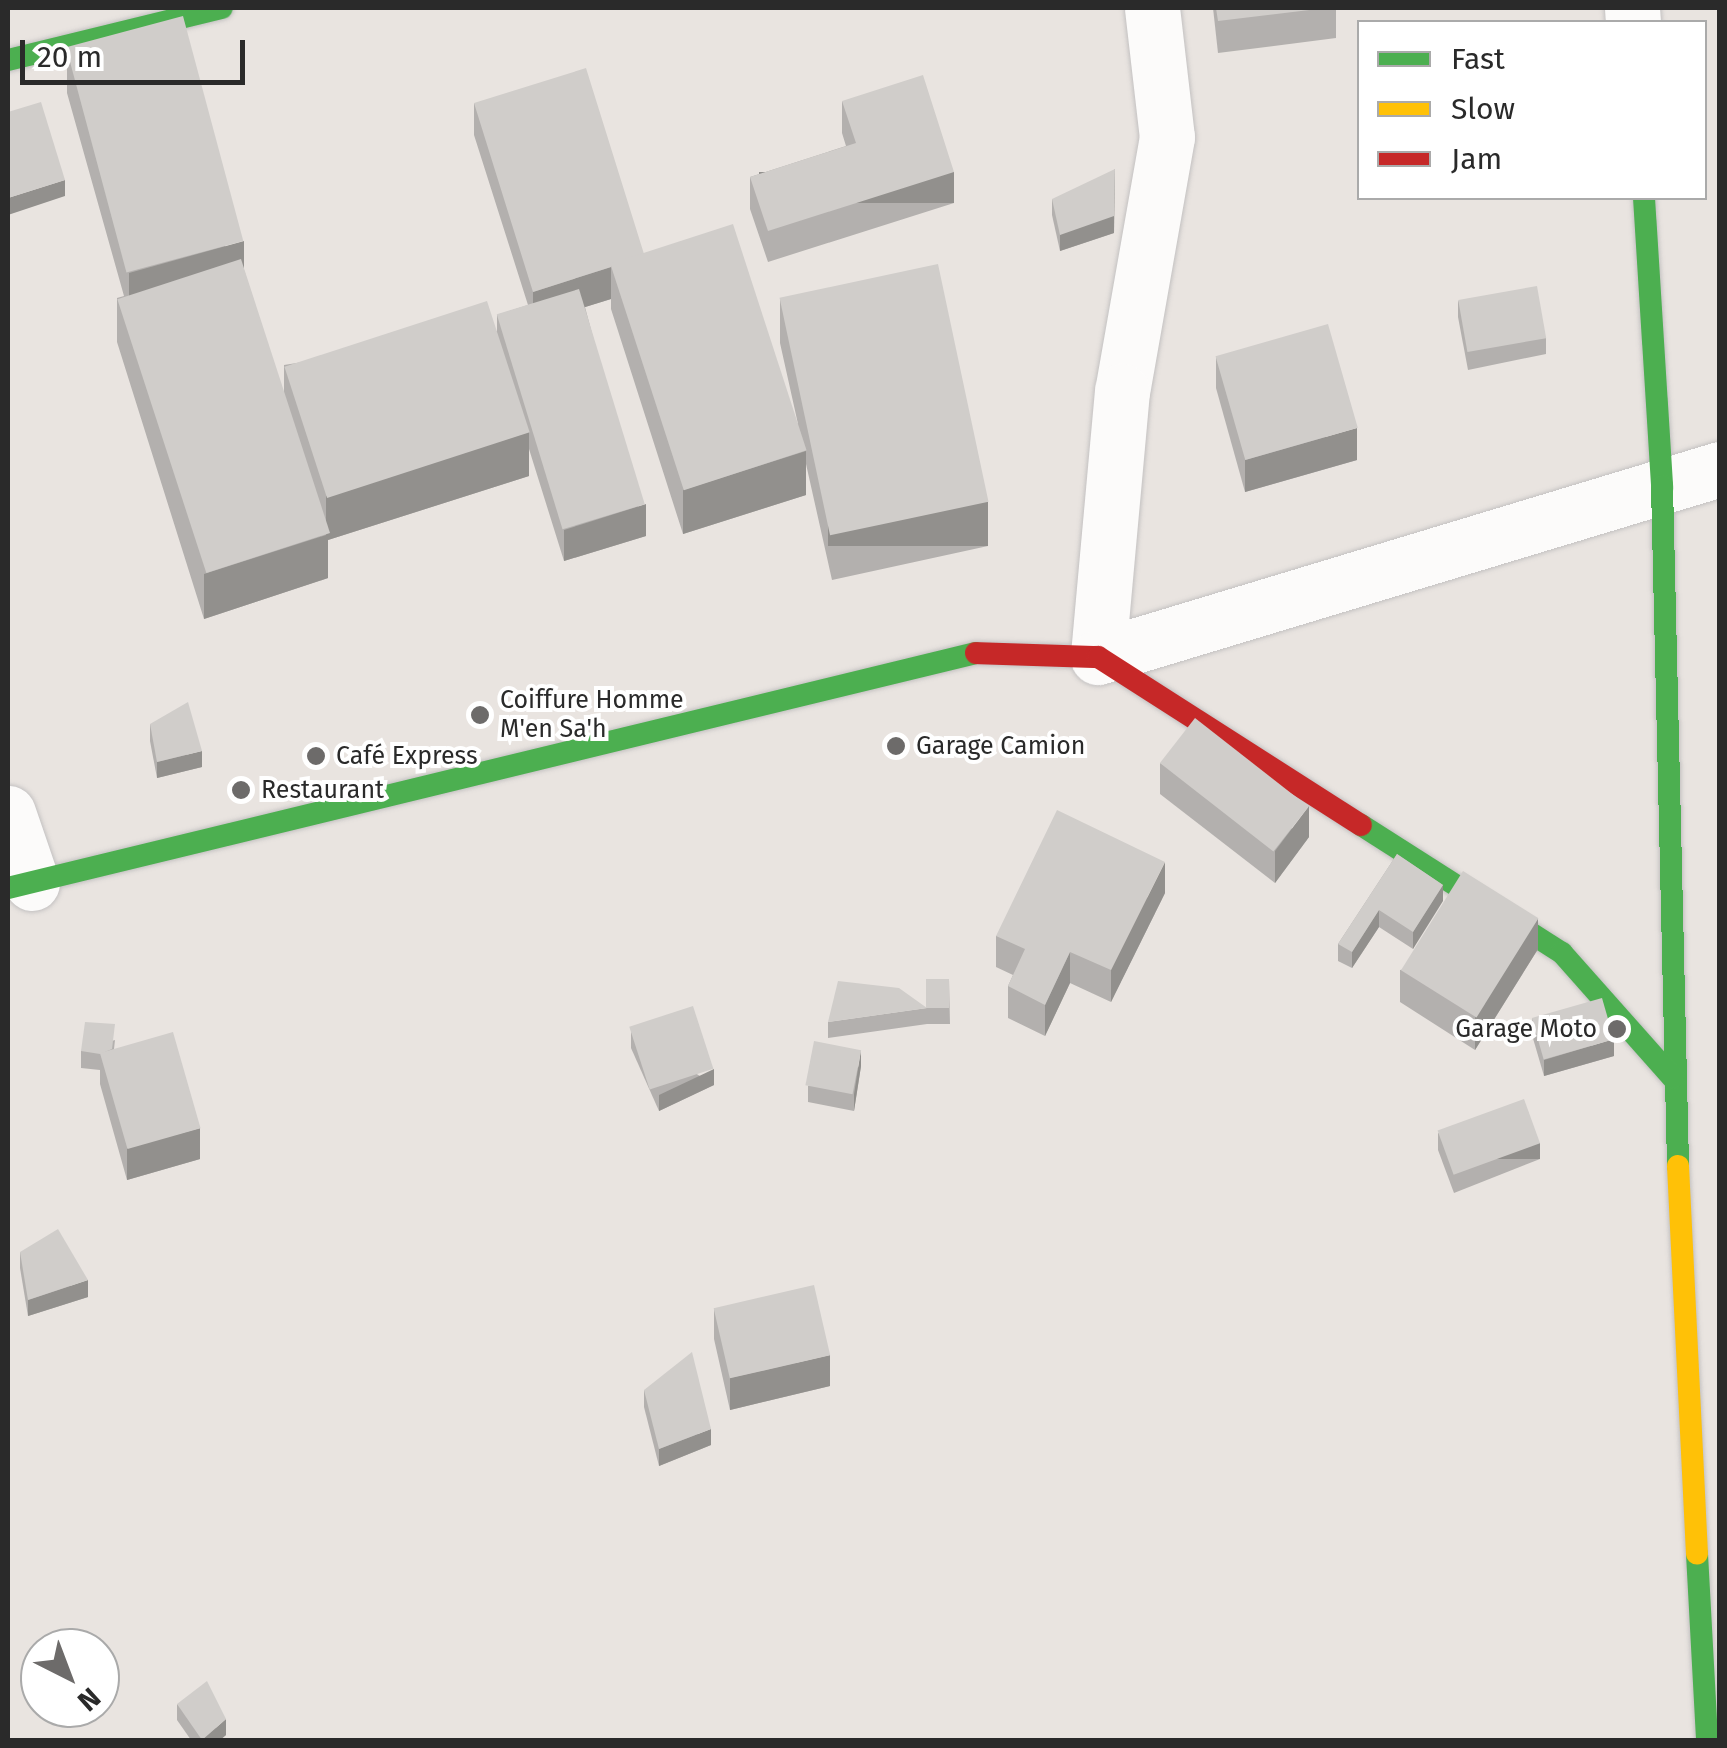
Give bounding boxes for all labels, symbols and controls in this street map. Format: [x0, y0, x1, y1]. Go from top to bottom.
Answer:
scale bar [25, 20, 250, 82]
legend [1357, 20, 1707, 200]
text: 20 m [37, 39, 102, 75]
text: Fast [1451, 41, 1505, 77]
text: Slow [1451, 91, 1515, 127]
text: Jam [1451, 141, 1502, 177]
place label: Coiffure Homme M'en Sa'h [500, 686, 684, 745]
marker: Coiffure Homme M'en Sa'h [469, 704, 491, 726]
place label: Garage Camion [916, 731, 1085, 761]
marker: Garage Camion [885, 735, 907, 757]
place label: Café Express [336, 741, 478, 771]
marker: Café Express [305, 745, 327, 767]
place label: Restaurant [261, 775, 384, 805]
marker: Restaurant [230, 779, 252, 801]
place label: Garage Moto [1455, 1014, 1597, 1044]
marker: Garage Moto [1606, 1018, 1628, 1040]
north arrow [20, 1628, 120, 1728]
text: N [71, 1681, 107, 1718]

